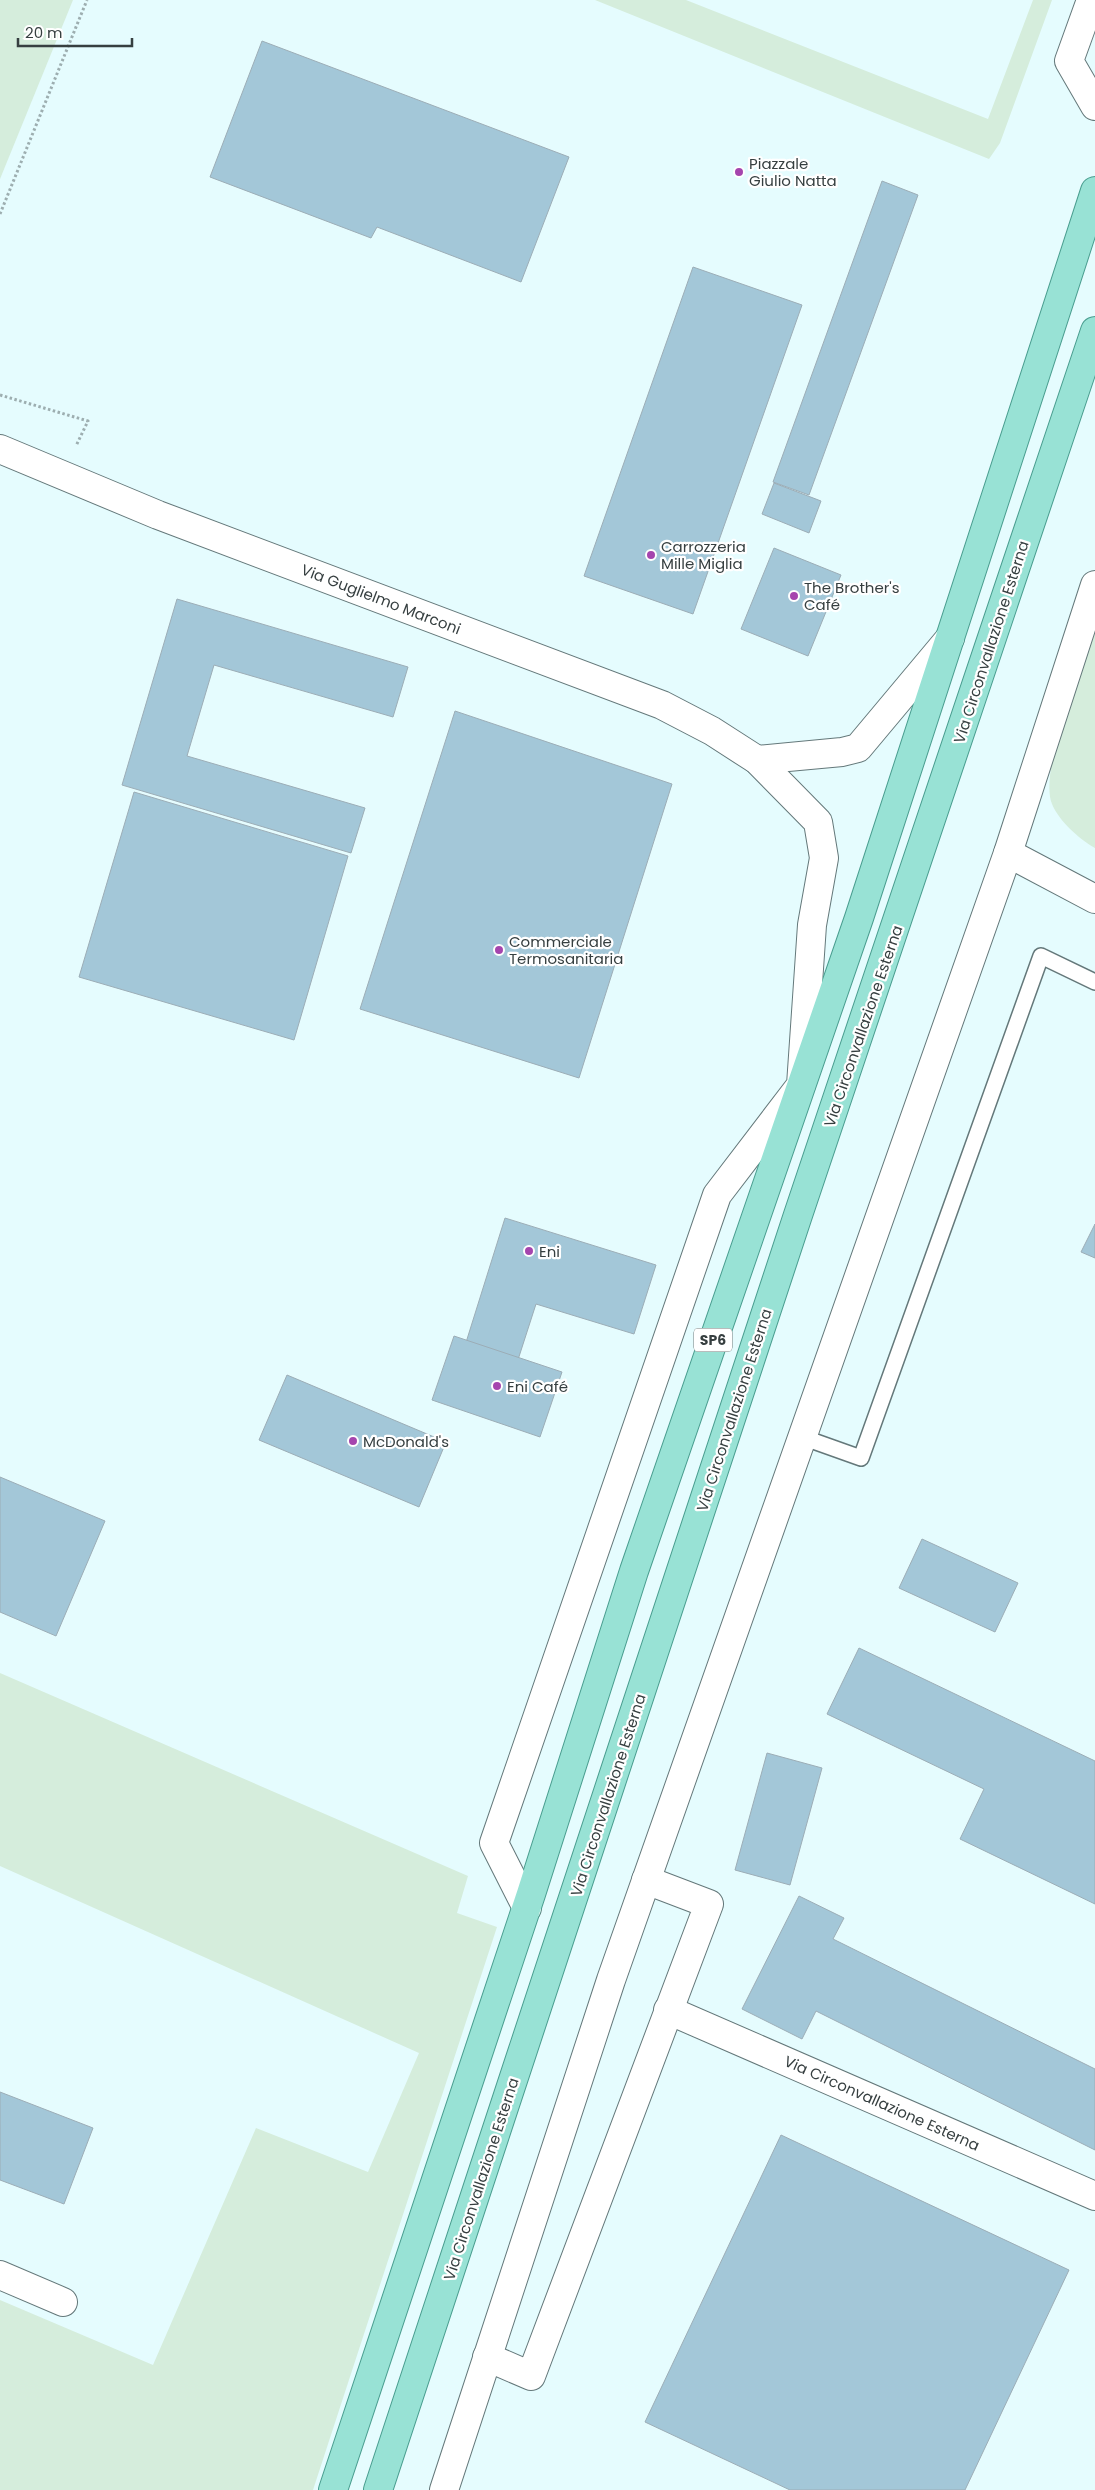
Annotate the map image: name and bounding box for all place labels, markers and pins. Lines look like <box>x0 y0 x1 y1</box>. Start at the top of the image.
place label: Piazzale Giulio Natta <box>749 153 837 191</box>
marker: Piazzale Giulio Natta <box>733 166 745 178</box>
place label: Carrozzeria Mille Miglia <box>661 536 746 574</box>
marker: Carrozzeria Mille Miglia <box>645 549 657 561</box>
place label: The Brother's Café <box>804 577 900 615</box>
marker: The Brother's Café <box>788 590 800 602</box>
place label: Commerciale Termosanitaria <box>509 931 623 969</box>
marker: Commerciale Termosanitaria <box>493 944 505 956</box>
place label: Eni <box>539 1241 560 1262</box>
marker: Eni <box>523 1245 535 1257</box>
place label: Eni Café <box>507 1376 568 1397</box>
marker: Eni Café <box>491 1380 503 1392</box>
place label: McDonald's <box>363 1431 449 1452</box>
marker: McDonald's <box>347 1435 359 1447</box>

